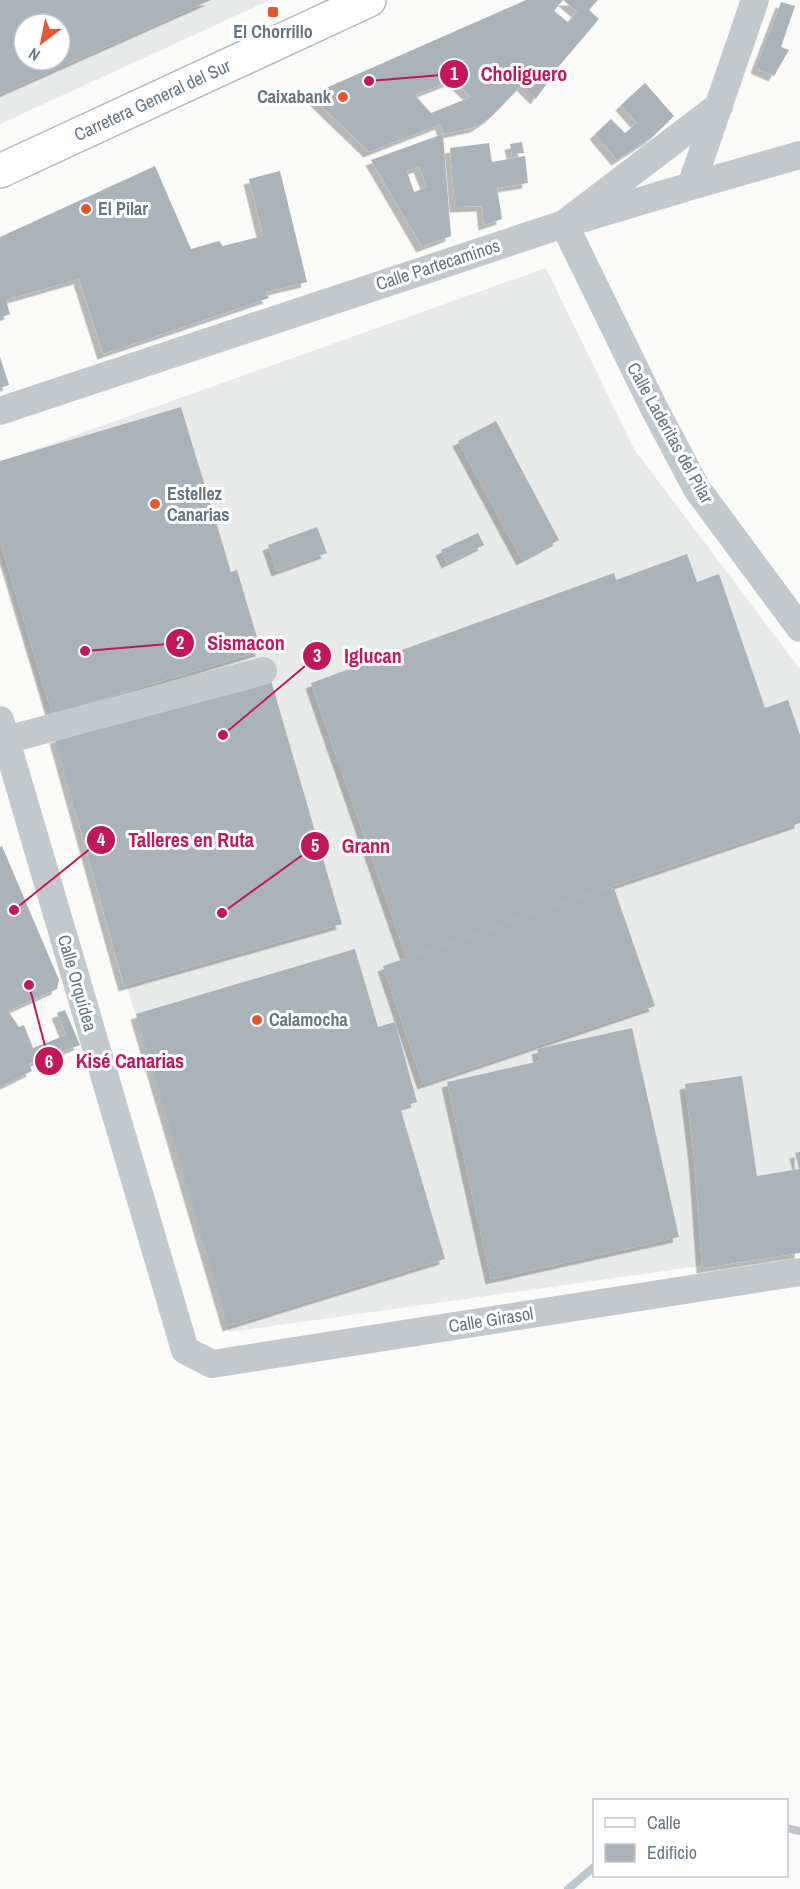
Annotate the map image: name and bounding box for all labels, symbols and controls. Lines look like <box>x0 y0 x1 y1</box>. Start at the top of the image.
marker: El Chorrillo <box>266 5 280 19</box>
north arrow <box>12 12 72 72</box>
place label: El Chorrillo <box>233 19 313 44</box>
text: N <box>24 43 44 67</box>
street label: Carretera General del Sur <box>70 53 235 147</box>
callout: Choliguero <box>439 55 580 93</box>
text: Choliguero <box>481 60 567 87</box>
text: 1 <box>450 61 459 86</box>
place label: Caixabank <box>257 84 332 109</box>
marker: Caixabank <box>336 90 350 104</box>
place label: El Pilar <box>98 196 148 221</box>
marker: El Pilar <box>79 202 93 216</box>
street label: Calle Partecaminos <box>373 233 503 296</box>
street label: Calle Laderitas del Pilar <box>621 358 720 508</box>
place label: Estellez Canarias <box>167 481 229 527</box>
marker: Estellez Canarias <box>148 497 162 511</box>
callout: Sismacon <box>165 624 297 662</box>
text: Sismacon <box>207 629 285 656</box>
text: 2 <box>176 630 184 655</box>
callout: Iglucan <box>302 637 414 675</box>
text: Iglucan <box>344 642 402 669</box>
text: 3 <box>313 643 321 668</box>
callout: Talleres en Ruta <box>86 821 266 859</box>
text: Talleres en Ruta <box>128 826 254 853</box>
text: 4 <box>97 827 106 852</box>
callout: Grann <box>300 827 403 865</box>
text: Grann <box>342 832 390 859</box>
text: 5 <box>311 833 319 858</box>
street label: Calle Orquídea <box>52 932 103 1034</box>
place label: Calamocha <box>269 1007 349 1032</box>
marker: Calamocha <box>250 1013 264 1027</box>
callout: Kisé Canarias <box>34 1042 196 1080</box>
text: Kisé Canarias <box>76 1047 184 1074</box>
text: 6 <box>45 1049 53 1074</box>
street label: Calle Girasol <box>447 1300 535 1339</box>
legend <box>593 1799 788 1877</box>
text: Calle <box>647 1810 681 1835</box>
text: Edificio <box>647 1840 697 1865</box>

